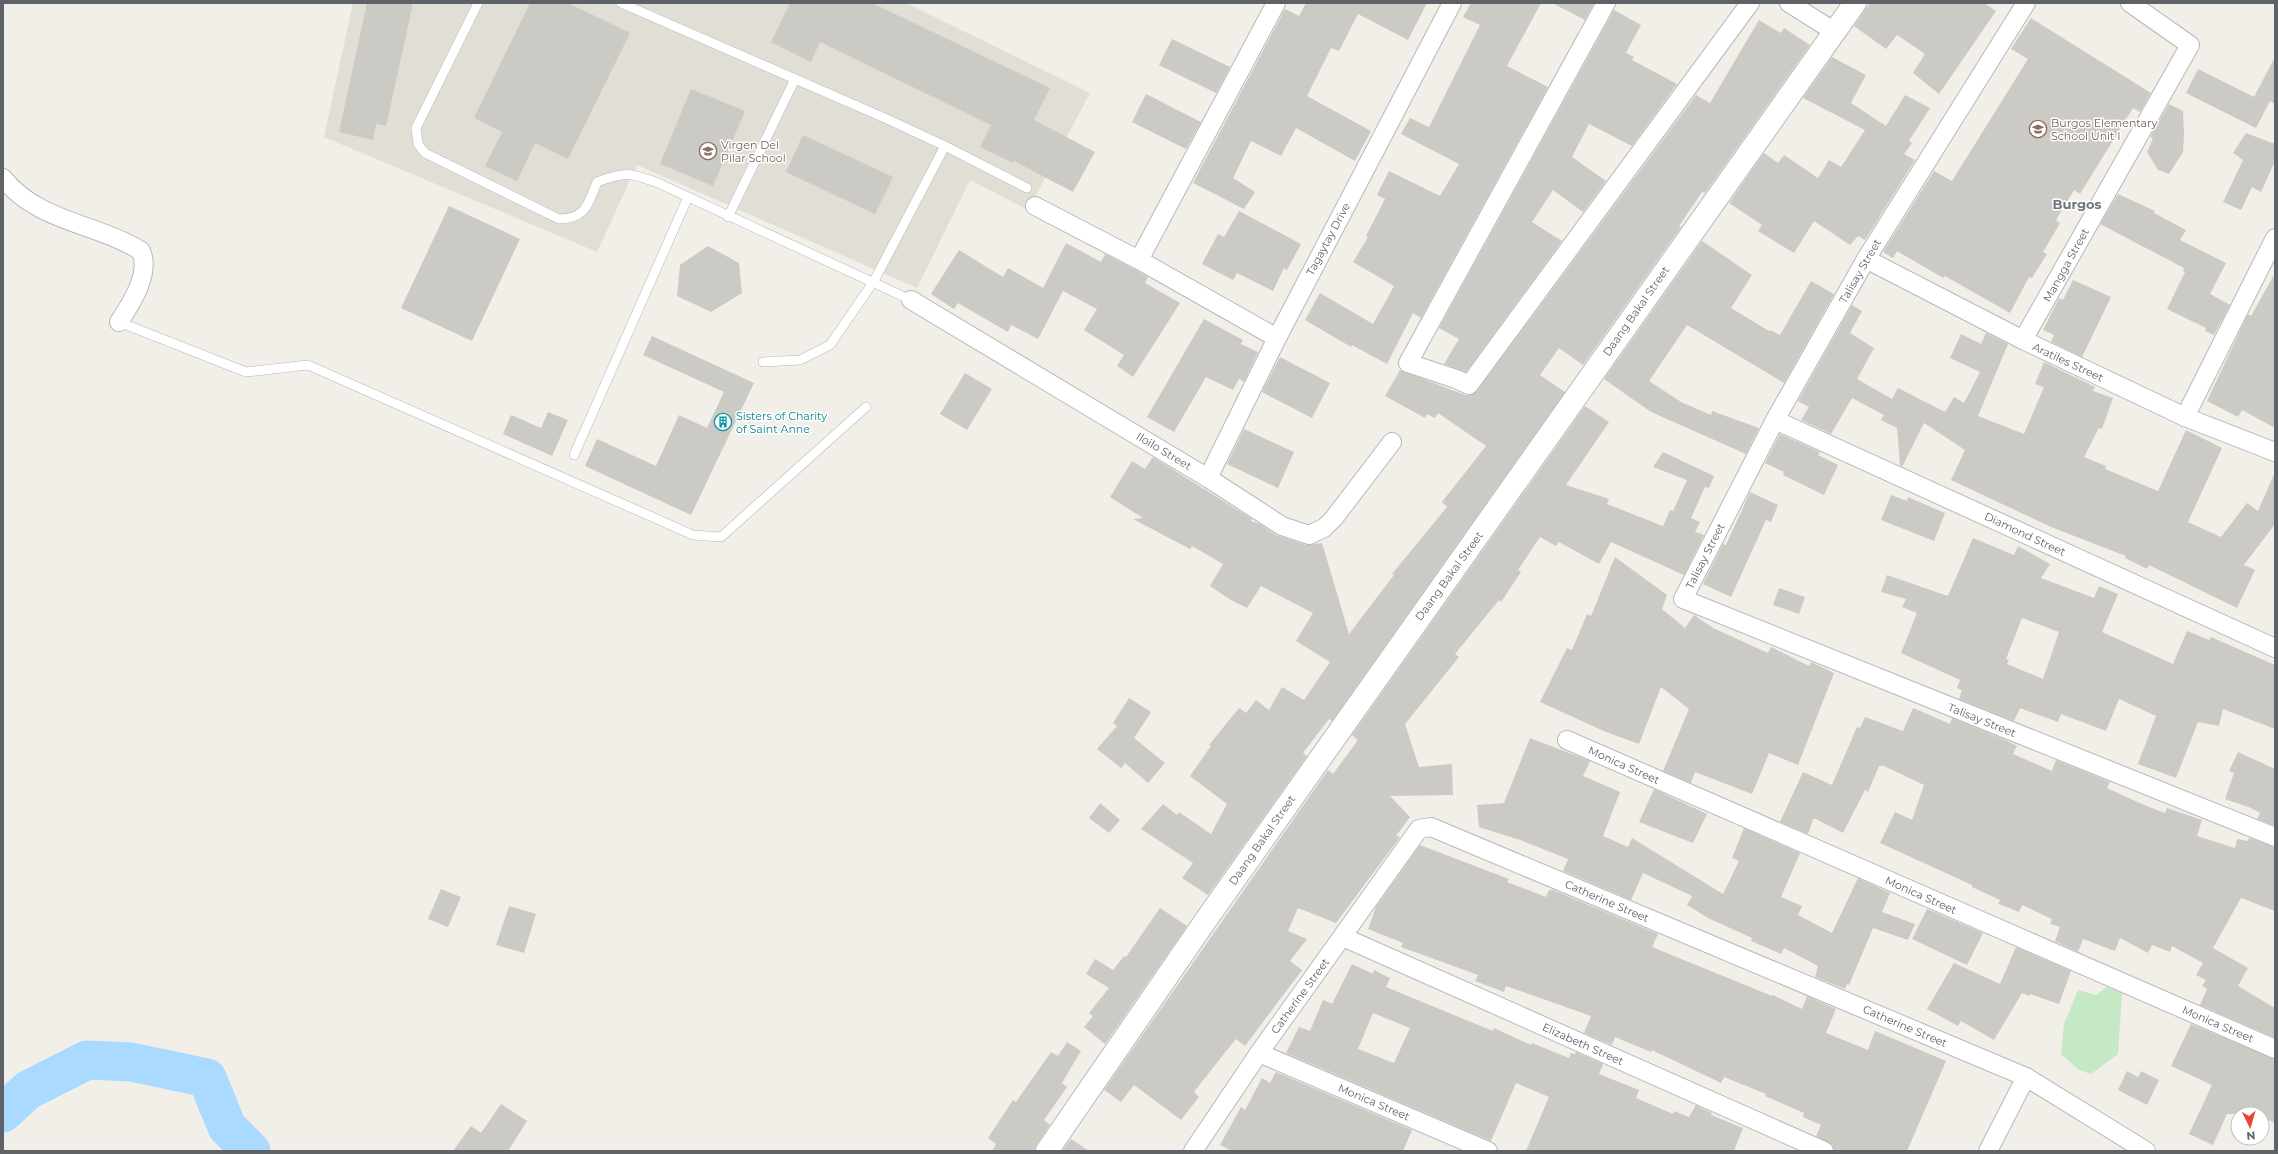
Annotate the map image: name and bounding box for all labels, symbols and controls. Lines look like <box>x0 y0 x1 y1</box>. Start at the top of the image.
place label: Burgos Elementary School Unit I <box>2051 116 2157 143</box>
school or university icon: Burgos Elementary School Unit I <box>2028 119 2048 139</box>
place label: Virgen Del Pilar School <box>721 138 786 165</box>
school or university icon: Virgen Del Pilar School <box>698 141 718 161</box>
district label: Burgos <box>2053 196 2102 212</box>
street label: Tagaytay Drive <box>1303 200 1353 278</box>
street label: Mangga Street <box>2040 225 2092 304</box>
street label: Talisay Street <box>1836 236 1884 306</box>
street label: Daang Bakal Street <box>1600 263 1673 359</box>
street label: Aratiles Street <box>2030 339 2106 385</box>
place label: Sisters of Charity of Saint Anne <box>736 409 827 436</box>
building icon: Sisters of Charity of Saint Anne <box>713 412 733 432</box>
street label: Iloilo Street <box>1134 429 1195 473</box>
street label: Diamond Street <box>1982 509 2068 559</box>
street label: Talisay Street <box>1682 520 1728 591</box>
street label: Daang Bakal Street <box>1412 528 1486 623</box>
street label: Talisay Street <box>1946 700 2019 740</box>
street label: Monica Street <box>1586 743 1662 787</box>
street label: Daang Bakal Street <box>1226 792 1299 888</box>
street label: Monica Street <box>1883 873 1959 917</box>
street label: Catherine Street <box>1563 877 1652 925</box>
street label: Catherine Street <box>1268 955 1332 1037</box>
street label: Catherine Street <box>1861 1002 1950 1050</box>
street label: Monica Street <box>2180 1003 2256 1046</box>
street label: Elizabeth Street <box>1540 1020 1626 1068</box>
street label: Monica Street <box>1336 1081 1412 1124</box>
north arrow <box>2230 1106 2270 1146</box>
text: N <box>2246 1129 2256 1143</box>

